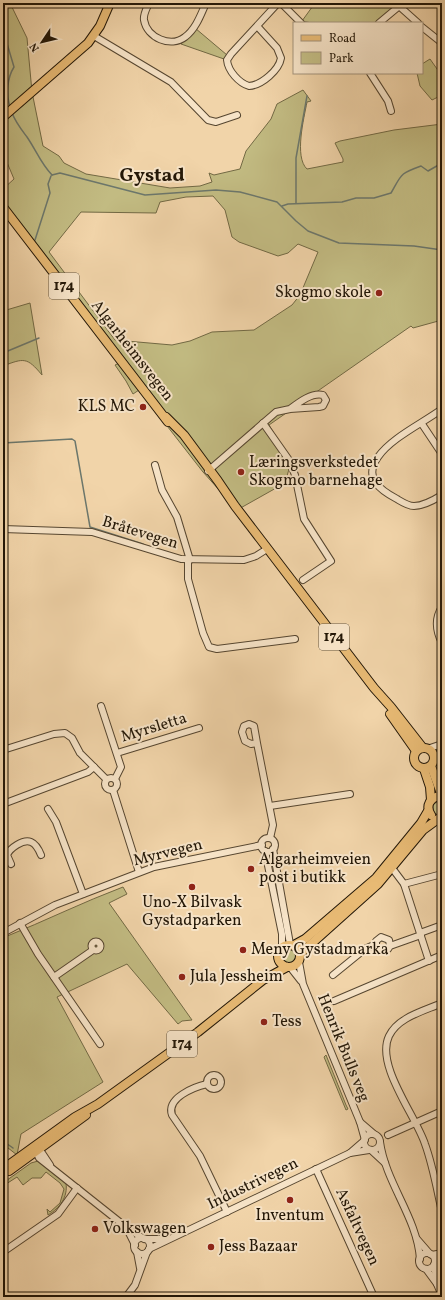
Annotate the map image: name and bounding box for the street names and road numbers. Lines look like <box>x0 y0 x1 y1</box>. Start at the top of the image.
road number: 174 <box>49 273 79 299</box>
street label: Algarheimsvegen <box>86 296 178 406</box>
street label: Bråtevegen <box>99 511 181 555</box>
road number: 174 <box>319 624 349 650</box>
street label: Myrsletta <box>118 708 190 748</box>
street label: Myrvegen <box>131 834 205 872</box>
street label: Henrik Bulls veg <box>311 991 375 1105</box>
road number: 174 <box>167 1031 197 1057</box>
street label: Industrivegen <box>204 1153 302 1215</box>
street label: Asfaltvegen <box>329 1185 385 1269</box>

